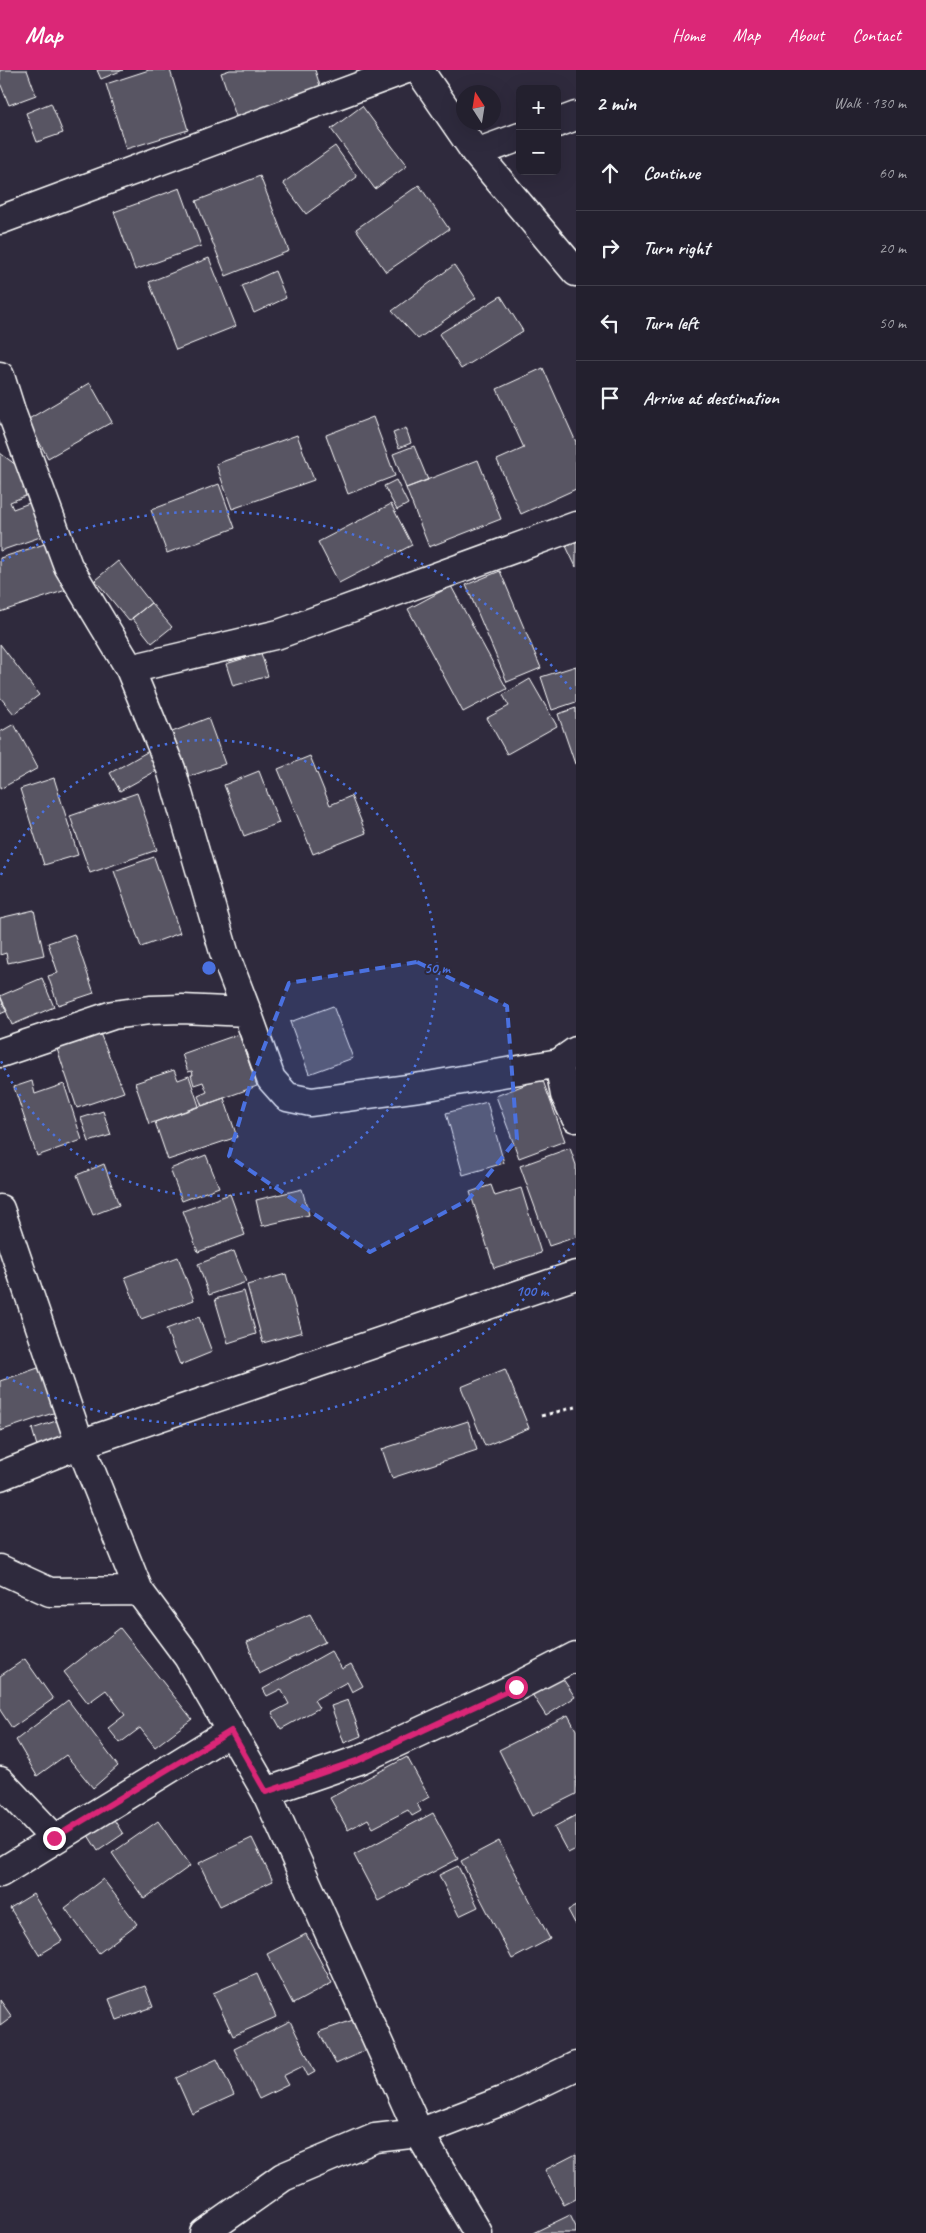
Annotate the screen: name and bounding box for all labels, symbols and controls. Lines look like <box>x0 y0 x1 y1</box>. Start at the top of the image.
text: Map <box>25 20 62 50</box>
text: Home <box>672 24 705 46</box>
text: Map <box>733 24 760 46</box>
text: About <box>788 24 824 46</box>
text: Contact <box>852 24 901 46</box>
north arrow <box>456 85 501 130</box>
map controls <box>516 85 561 175</box>
button: + <box>516 85 561 130</box>
text: 2 min <box>596 90 636 116</box>
text: Walk · 130 m <box>834 93 906 113</box>
button: − <box>516 130 561 175</box>
icon: ahead <box>596 159 624 187</box>
text: Continue <box>643 161 700 185</box>
text: 60 m <box>879 163 906 183</box>
icon: right <box>596 234 624 262</box>
text: Turn right <box>643 236 710 260</box>
text: 20 m <box>879 238 906 258</box>
icon: left <box>596 309 624 337</box>
text: Turn left <box>643 311 698 335</box>
text: 50 m <box>879 313 906 333</box>
icon: arrive <box>596 384 624 412</box>
text: Arrive at destination <box>643 386 779 410</box>
centre of rings <box>200 959 218 977</box>
text: 50 m <box>424 959 451 978</box>
text: 100 m <box>516 1282 550 1301</box>
route start <box>505 1676 528 1699</box>
route end <box>43 1827 66 1850</box>

